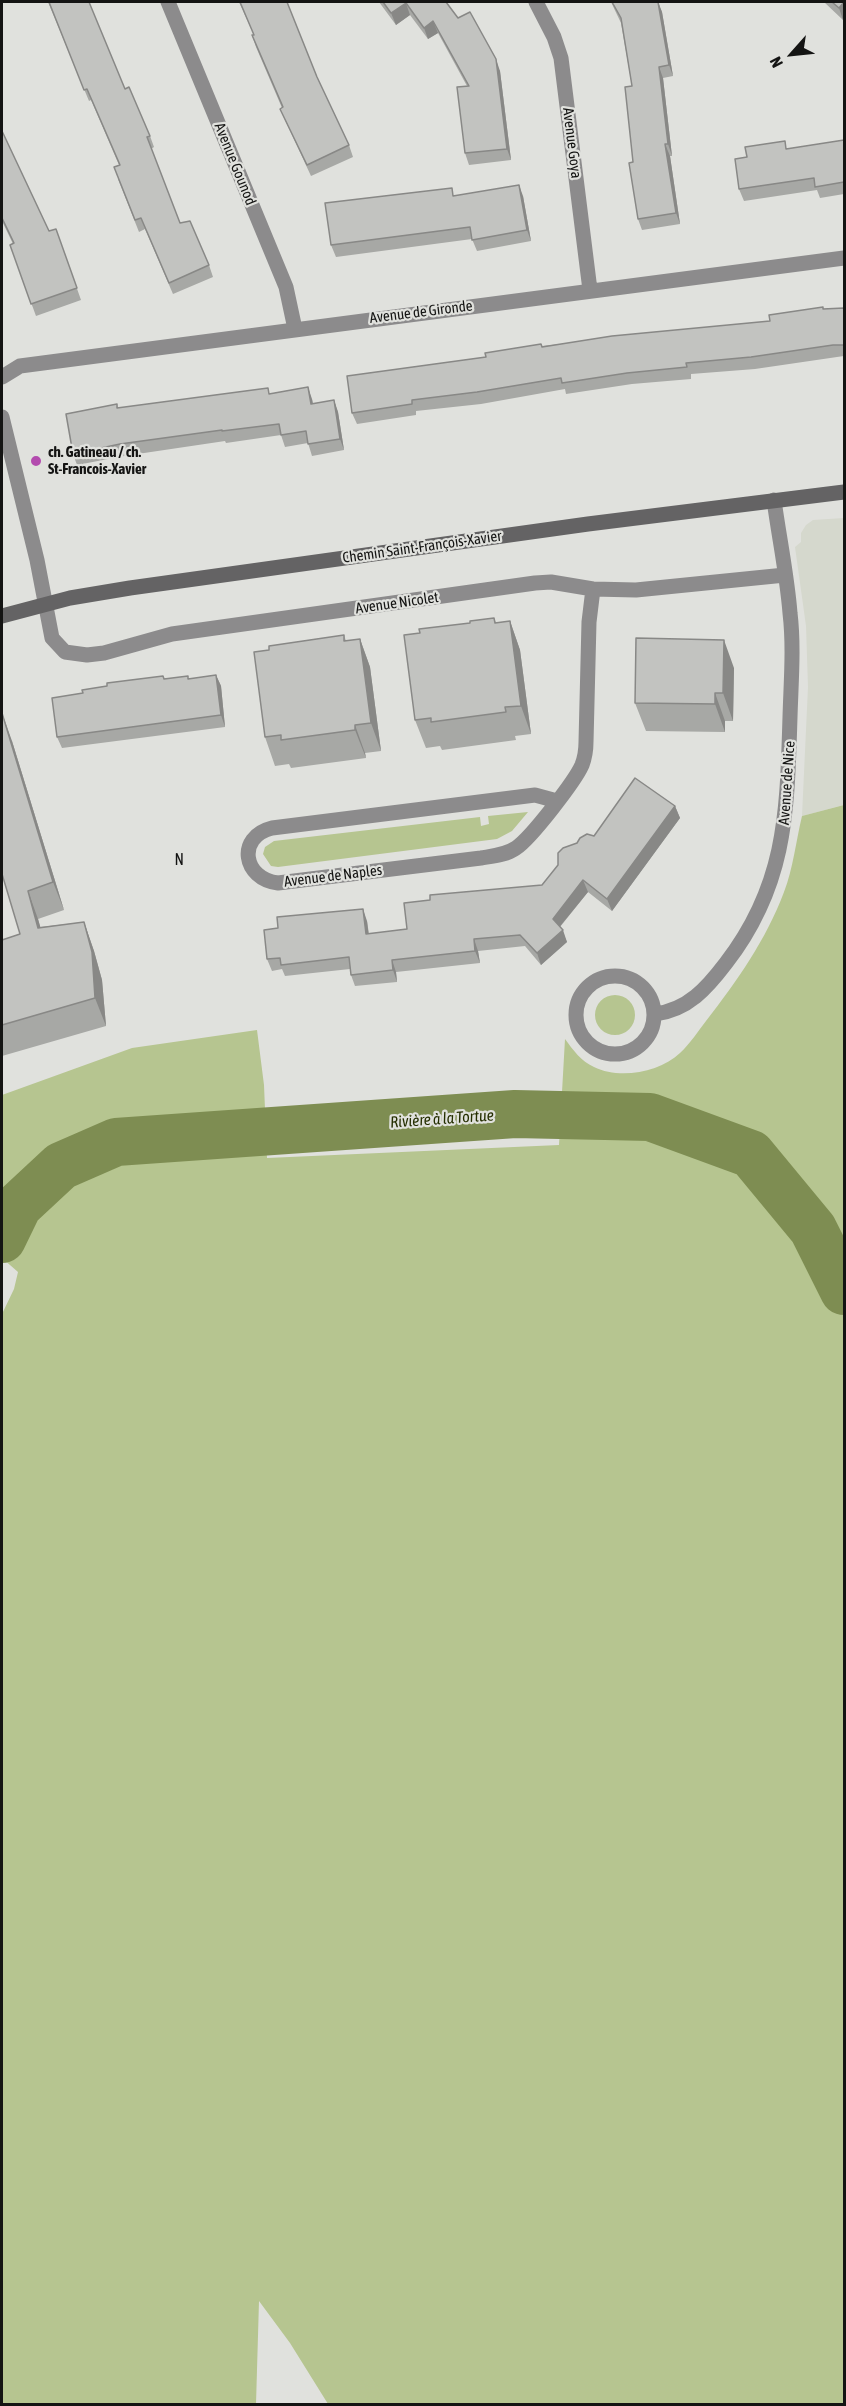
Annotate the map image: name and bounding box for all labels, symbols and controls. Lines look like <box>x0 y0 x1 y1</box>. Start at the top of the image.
north arrow <box>762 24 822 84</box>
text: N <box>766 54 786 70</box>
street label: Avenue Goya <box>559 106 585 180</box>
street label: Avenue Gounod <box>210 120 260 208</box>
street label: Avenue de Gironde <box>368 297 474 327</box>
place label: ch. Gatineau / ch. St-Francois-Xavier <box>48 443 146 478</box>
marker: ch. Gatineau / ch. St-Francois-Xavier <box>29 454 43 468</box>
street label: Chemin Saint-François-Xavier <box>341 527 503 567</box>
street label: Avenue Nicolet <box>354 588 440 618</box>
street label: Avenue de Nice <box>775 740 799 826</box>
district label: N <box>175 850 185 870</box>
street label: Avenue de Naples <box>283 861 383 891</box>
water label: Rivière à la Tortue <box>389 1106 495 1132</box>

